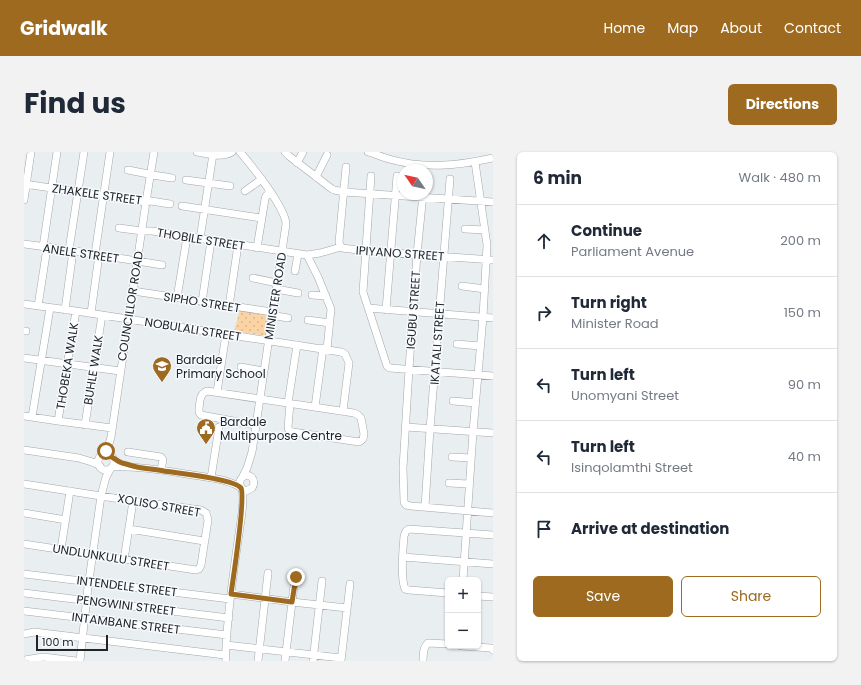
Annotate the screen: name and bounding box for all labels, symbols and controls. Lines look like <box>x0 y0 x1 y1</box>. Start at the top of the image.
text: Gridwalk <box>20 15 108 42</box>
text: Home <box>603 18 645 38</box>
text: Map <box>667 18 698 38</box>
text: About <box>720 18 762 38</box>
text: Contact <box>784 18 841 38</box>
text: Find us <box>24 84 126 123</box>
button: Directions <box>728 84 837 125</box>
north arrow <box>397 164 433 200</box>
text: 6 min <box>533 166 582 190</box>
text: Walk · 480 m <box>739 168 821 187</box>
street label: ZHAKELE STREET <box>51 179 143 209</box>
text: Continue <box>571 220 642 241</box>
street label: THOBILE STREET <box>156 224 247 254</box>
icon: ahead <box>533 230 555 252</box>
text: 200 m <box>780 231 821 250</box>
street label: ANELE STREET <box>42 239 121 267</box>
street label: IPIYANO STREET <box>355 241 445 265</box>
text: Parliament Avenue <box>571 242 694 261</box>
street label: COUNCILLOR ROAD <box>113 250 147 362</box>
street label: MINISTER ROAD <box>260 251 290 341</box>
street label: IGUBU STREET <box>402 270 424 350</box>
street label: SIPHO STREET <box>162 288 242 317</box>
text: Turn right <box>571 292 647 313</box>
street label: IKATALI STREET <box>426 300 448 385</box>
icon: right <box>533 302 555 324</box>
text: 150 m <box>784 303 821 322</box>
street label: NOBULALI STREET <box>143 313 243 345</box>
text: Minister Road <box>571 314 659 333</box>
street label: THOBEKA WALK <box>52 321 82 411</box>
street label: BUHLE WALK <box>79 334 107 406</box>
place label: Bardale Primary School <box>176 351 266 382</box>
school or university icon: Bardale Primary School <box>151 355 173 383</box>
text: Turn left <box>571 364 635 385</box>
icon: left <box>533 374 555 396</box>
text: 90 m <box>788 375 821 394</box>
text: Unomyani Street <box>571 386 679 405</box>
place label: Bardale Multipurpose Centre <box>220 413 342 444</box>
public building icon: Bardale Multipurpose Centre <box>195 417 217 445</box>
text: Turn left <box>571 436 635 457</box>
route start <box>97 442 115 460</box>
icon: left <box>533 446 555 468</box>
text: 40 m <box>788 447 821 466</box>
text: Isinqolamthi Street <box>571 458 693 477</box>
street label: XOLISO STREET <box>116 489 203 521</box>
icon: arrive <box>533 518 555 540</box>
text: Arrive at destination <box>571 518 729 539</box>
street label: UNDLUNKULU STREET <box>51 539 171 575</box>
route end <box>287 568 305 586</box>
street label: INTENDELE STREET <box>76 571 179 601</box>
button: Save <box>533 576 673 617</box>
button: Share <box>681 576 821 617</box>
map controls <box>445 577 481 649</box>
button: + <box>445 577 481 613</box>
street label: PENGWINI STREET <box>75 590 177 620</box>
street label: INTAMBANE STREET <box>71 608 182 638</box>
button: − <box>445 613 481 649</box>
scale bar <box>36 633 108 652</box>
text: 100 m <box>42 634 74 650</box>

